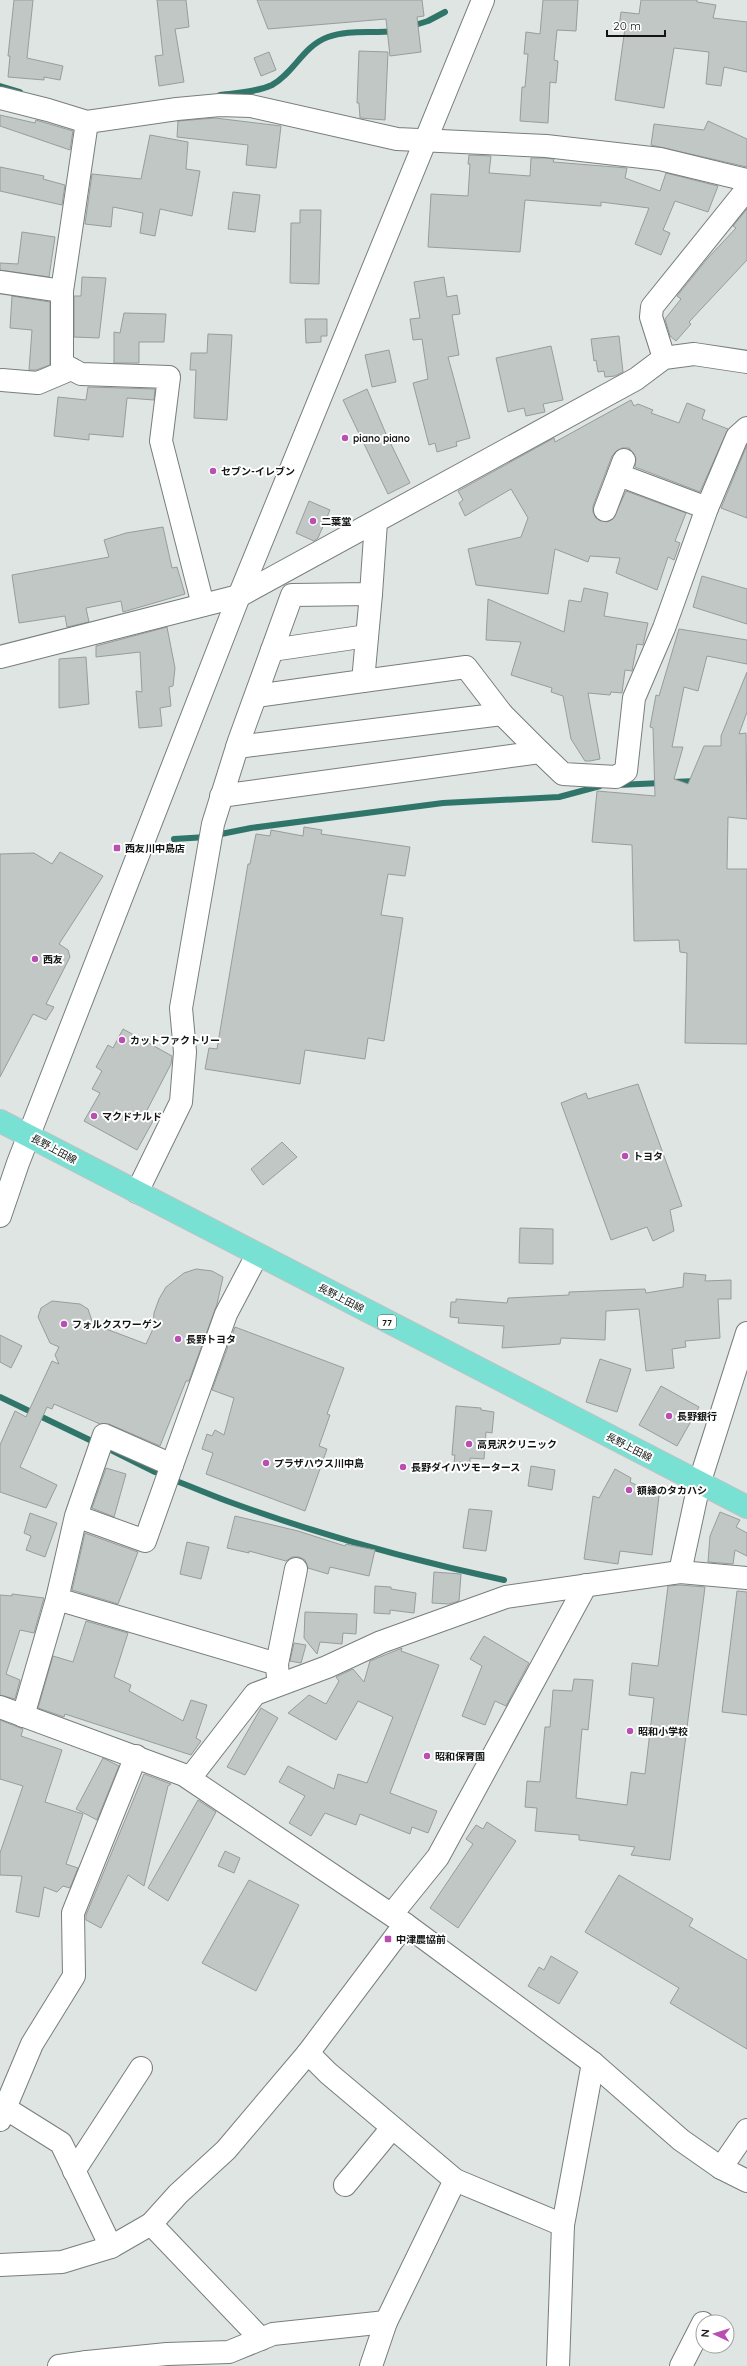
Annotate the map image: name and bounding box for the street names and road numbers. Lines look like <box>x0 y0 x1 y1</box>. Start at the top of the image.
street label: 長野上田線 <box>29 1132 79 1166</box>
street label: 長野上田線 <box>316 1281 366 1315</box>
road number: 77 <box>378 1315 396 1329</box>
street label: 長野上田線 <box>604 1430 654 1464</box>

